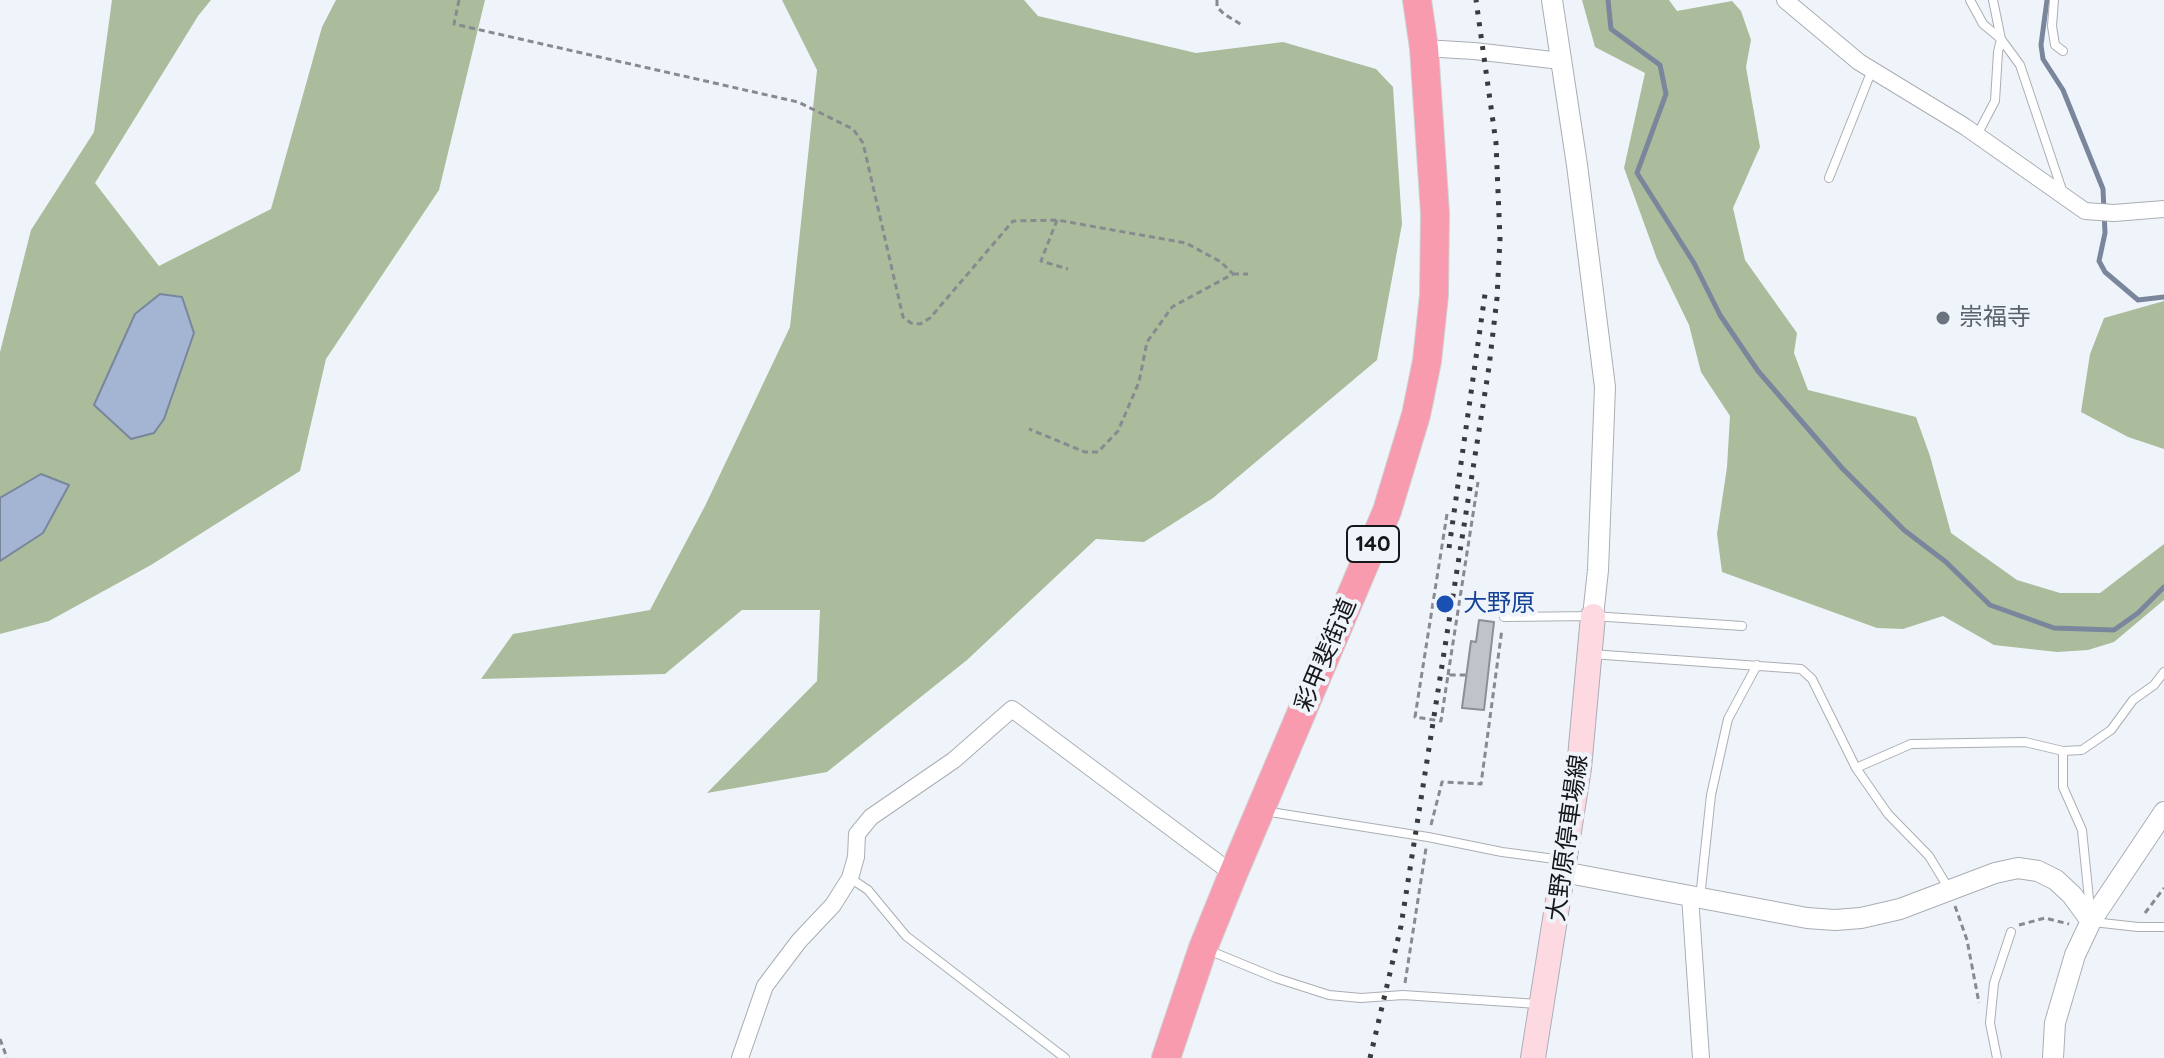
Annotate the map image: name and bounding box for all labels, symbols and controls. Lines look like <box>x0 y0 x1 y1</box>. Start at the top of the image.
place label: 崇福寺 <box>1959 304 2031 332</box>
marker: 崇福寺 <box>1934 309 1952 327</box>
road number: 140 <box>1347 526 1399 562</box>
place label: 大野原 <box>1463 590 1535 618</box>
marker: 大野原 <box>1434 593 1456 615</box>
street label: 彩甲斐街道 <box>1289 594 1363 716</box>
street label: 大野原停車場線 <box>1542 753 1594 923</box>

